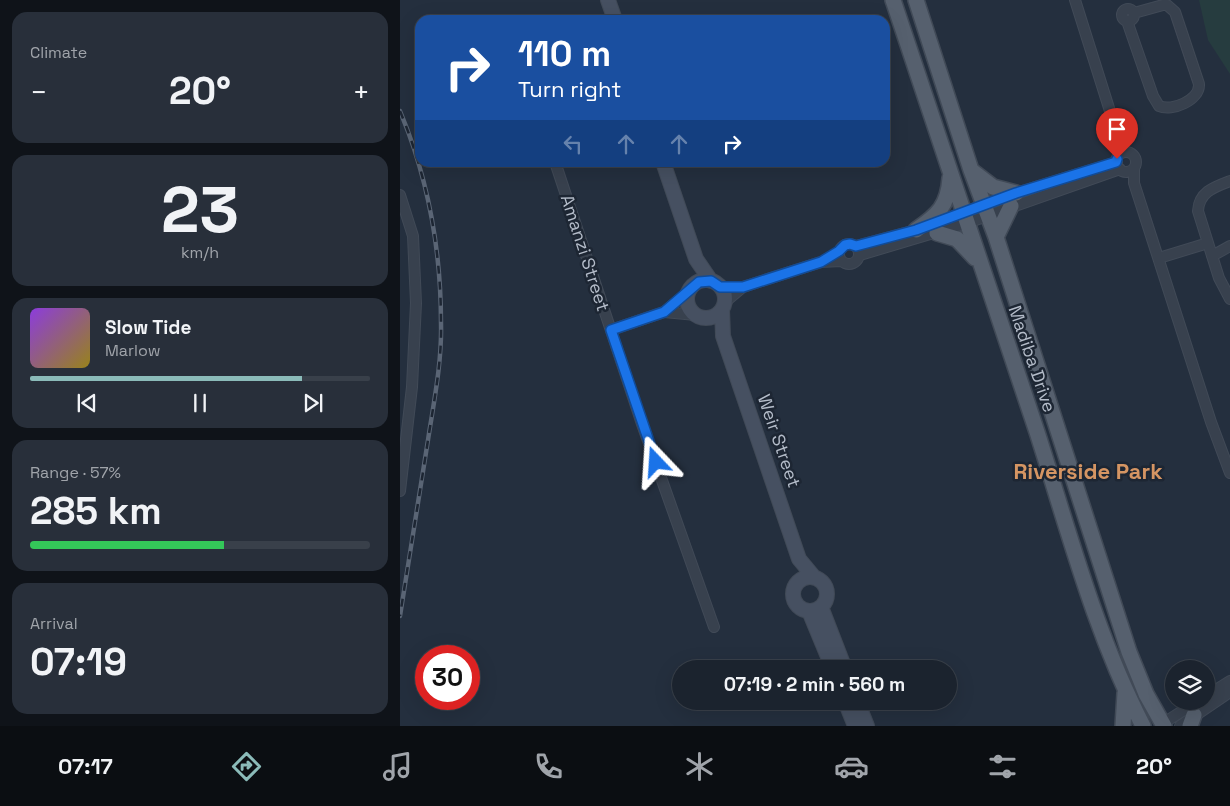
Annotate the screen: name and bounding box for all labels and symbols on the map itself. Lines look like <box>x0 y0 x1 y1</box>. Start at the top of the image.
pin <box>1096 108 1138 159</box>
street label: Amanzi Street <box>556 191 615 314</box>
street label: Madiba Drive <box>1003 302 1061 415</box>
street label: Weir Street <box>753 391 806 490</box>
position arrow <box>629 435 681 487</box>
district label: Riverside Park <box>1013 457 1163 485</box>
speed limit sign: 30 <box>415 645 480 710</box>

